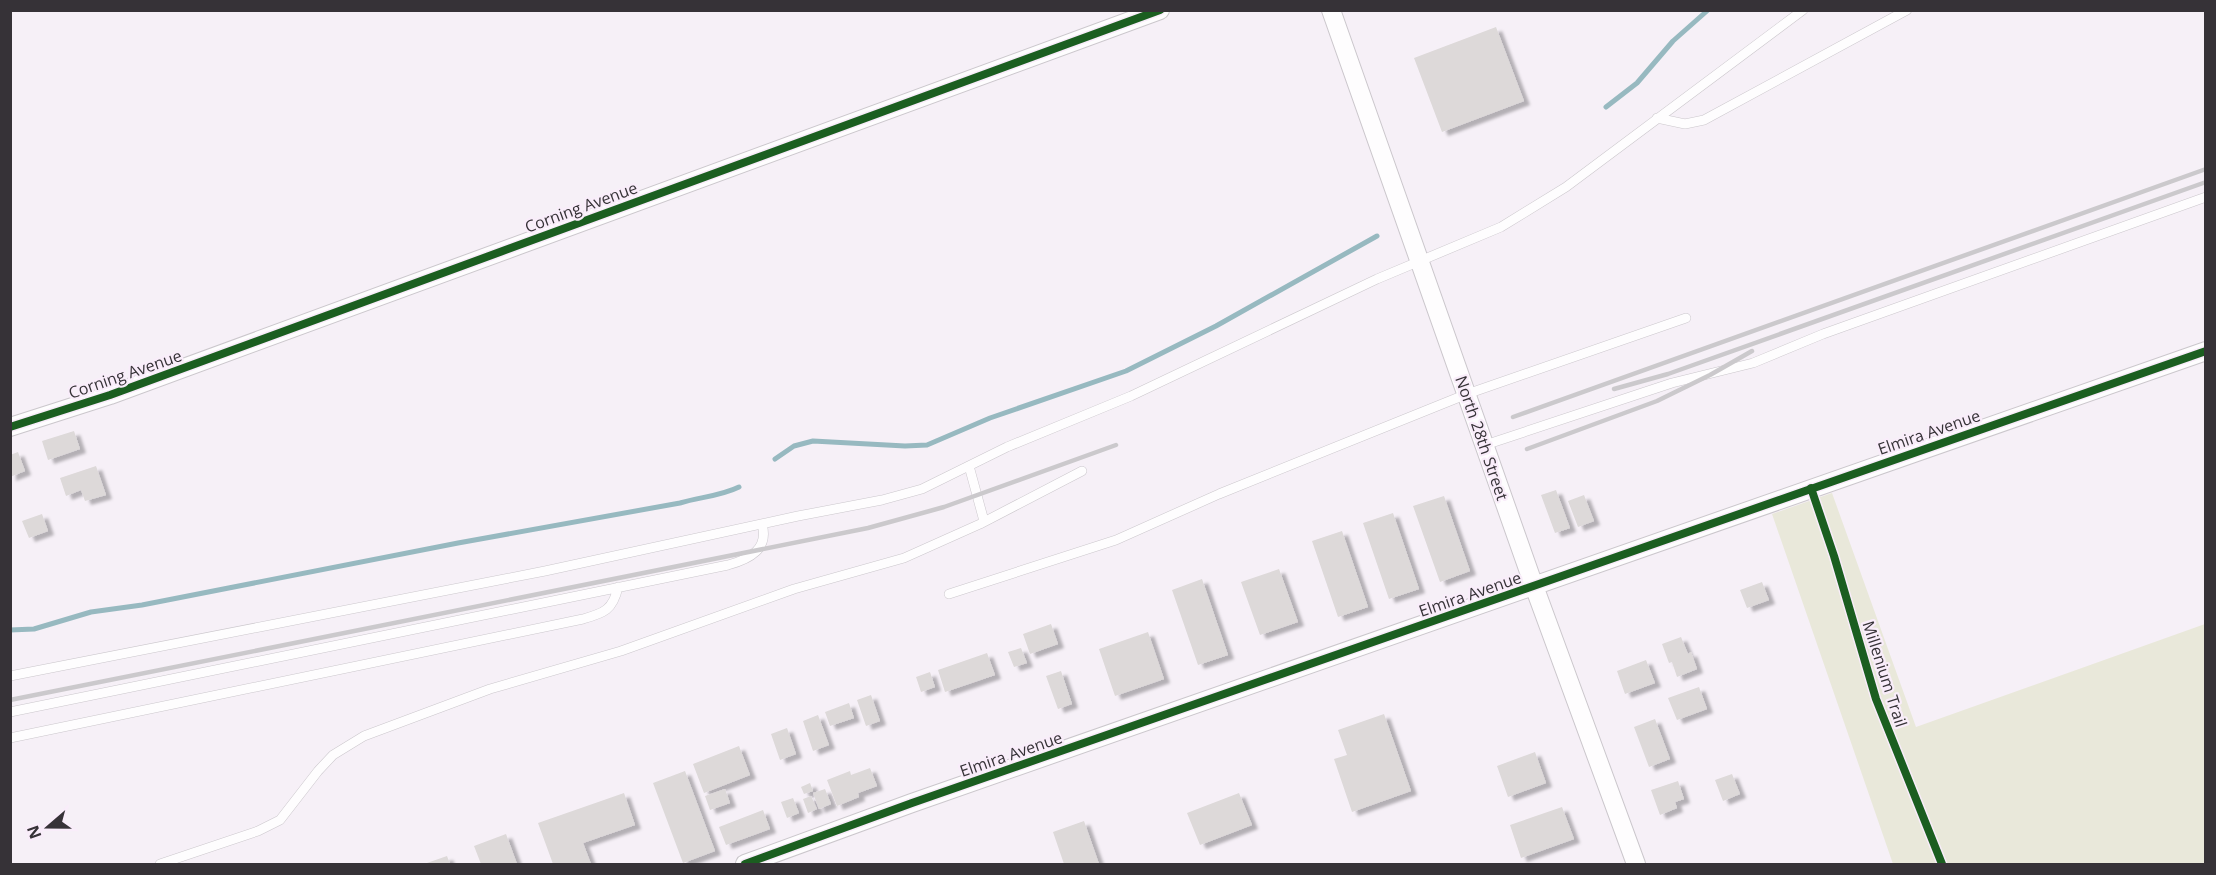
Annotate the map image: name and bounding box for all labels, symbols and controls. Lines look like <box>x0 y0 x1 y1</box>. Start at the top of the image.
street label: Corning Avenue <box>522 176 640 238</box>
street label: Corning Avenue <box>65 344 185 404</box>
street label: North 28th Street <box>1450 373 1514 504</box>
street label: Elmira Avenue <box>1875 404 1983 460</box>
street label: Elmira Avenue <box>1416 566 1524 622</box>
street label: Millenium Trail <box>1857 618 1913 730</box>
street label: Elmira Avenue <box>957 726 1065 782</box>
north arrow <box>18 797 78 857</box>
text: N <box>21 822 46 842</box>

